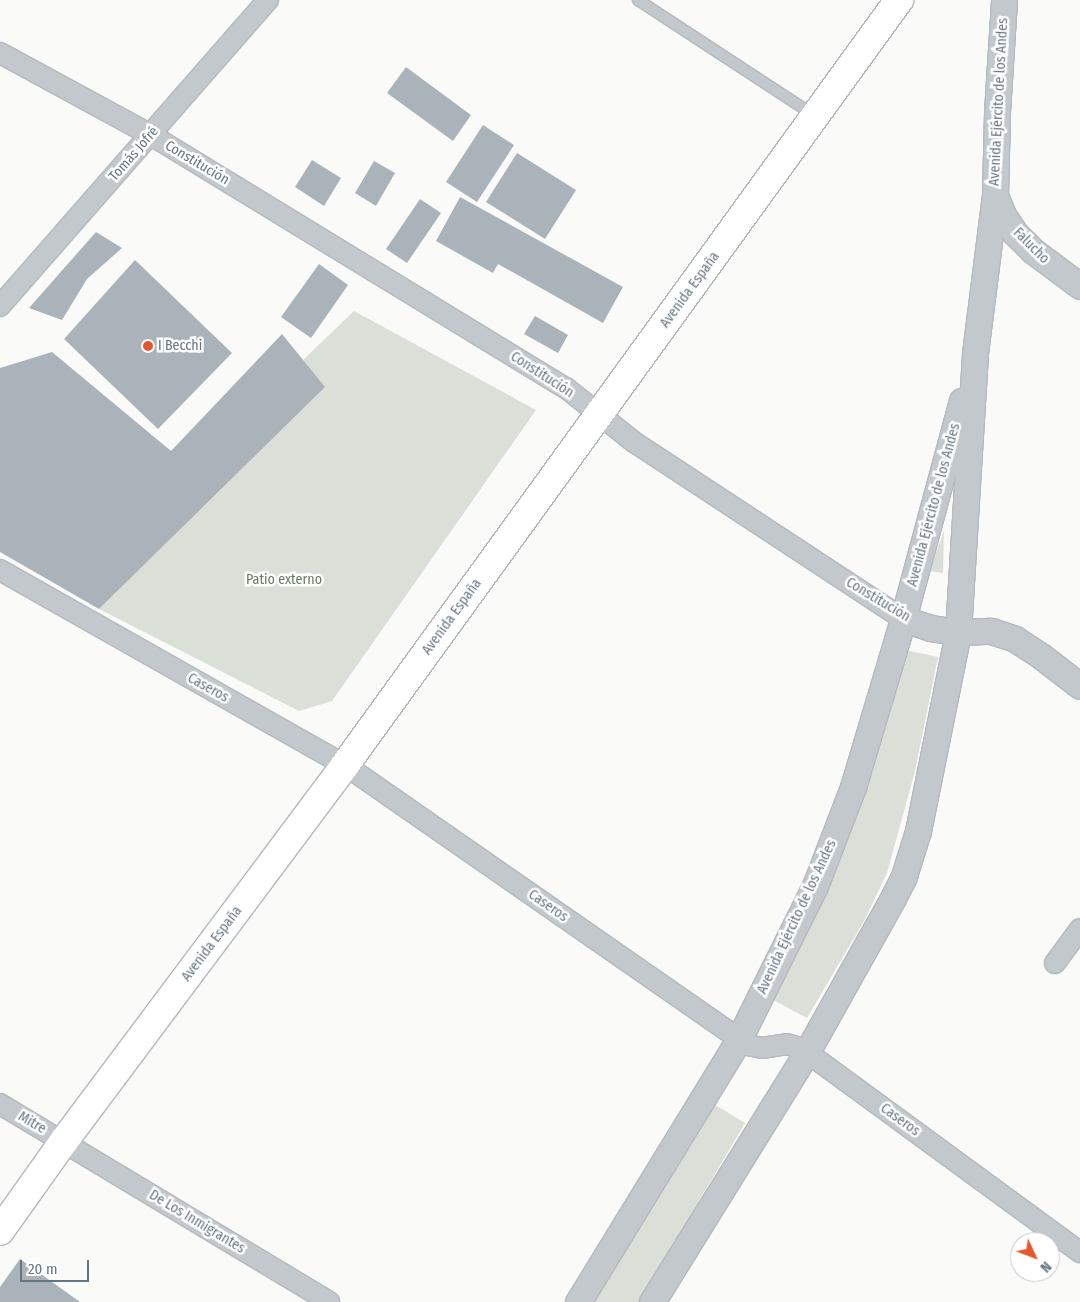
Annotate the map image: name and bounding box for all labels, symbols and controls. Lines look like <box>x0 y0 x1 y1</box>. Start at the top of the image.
street label: Avenida Ejército de los Andes <box>986 18 1012 186</box>
street label: Tomás Jofré <box>106 123 162 185</box>
street label: Constitución <box>162 137 232 189</box>
street label: Falucho <box>1010 225 1052 267</box>
street label: Avenida España <box>657 249 723 331</box>
place label: I Becchi <box>158 338 202 354</box>
marker: I Becchi <box>142 340 154 352</box>
street label: Constitución <box>507 348 577 402</box>
street label: Avenida Ejército de los Andes <box>904 422 964 588</box>
park label: Patio externo <box>246 572 322 588</box>
street label: Constitución <box>843 574 913 626</box>
street label: Avenida España <box>419 576 485 658</box>
street label: Caseros <box>184 670 232 706</box>
street label: Avenida Ejército de los Andes <box>754 837 840 997</box>
street label: Caseros <box>525 886 571 926</box>
street label: Avenida España <box>178 903 246 985</box>
street label: Caseros <box>877 1100 923 1140</box>
street label: Mitre <box>15 1108 49 1138</box>
street label: De Los Inmigrantes <box>146 1187 248 1257</box>
north arrow <box>1010 1232 1060 1282</box>
scale bar <box>22 1250 91 1282</box>
text: N <box>1037 1258 1055 1276</box>
text: 20 m <box>28 1260 58 1278</box>

